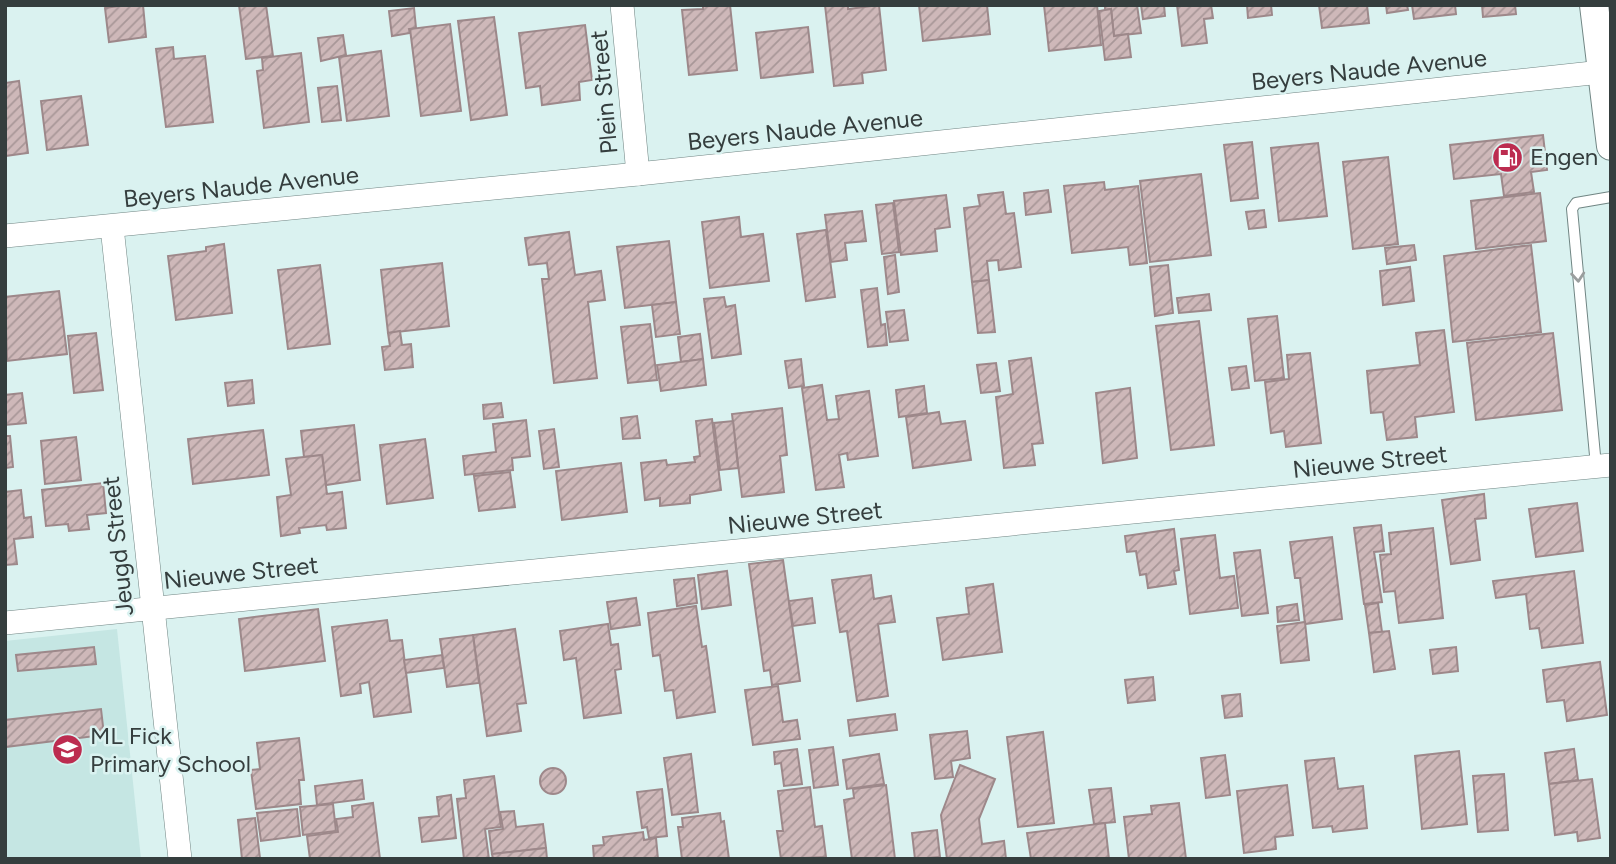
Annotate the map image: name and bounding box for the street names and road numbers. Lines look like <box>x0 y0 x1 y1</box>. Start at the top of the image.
street label: Plein Street <box>584 29 623 155</box>
street label: Beyers Naude Avenue <box>1250 43 1488 96</box>
street label: Beyers Naude Avenue <box>686 103 924 156</box>
street label: Beyers Naude Avenue <box>122 160 360 213</box>
street label: Nieuwe Street <box>1291 439 1449 484</box>
street label: Jeugd Street <box>96 475 139 617</box>
street label: Nieuwe Street <box>726 495 884 540</box>
street label: Nieuwe Street <box>162 550 320 595</box>

